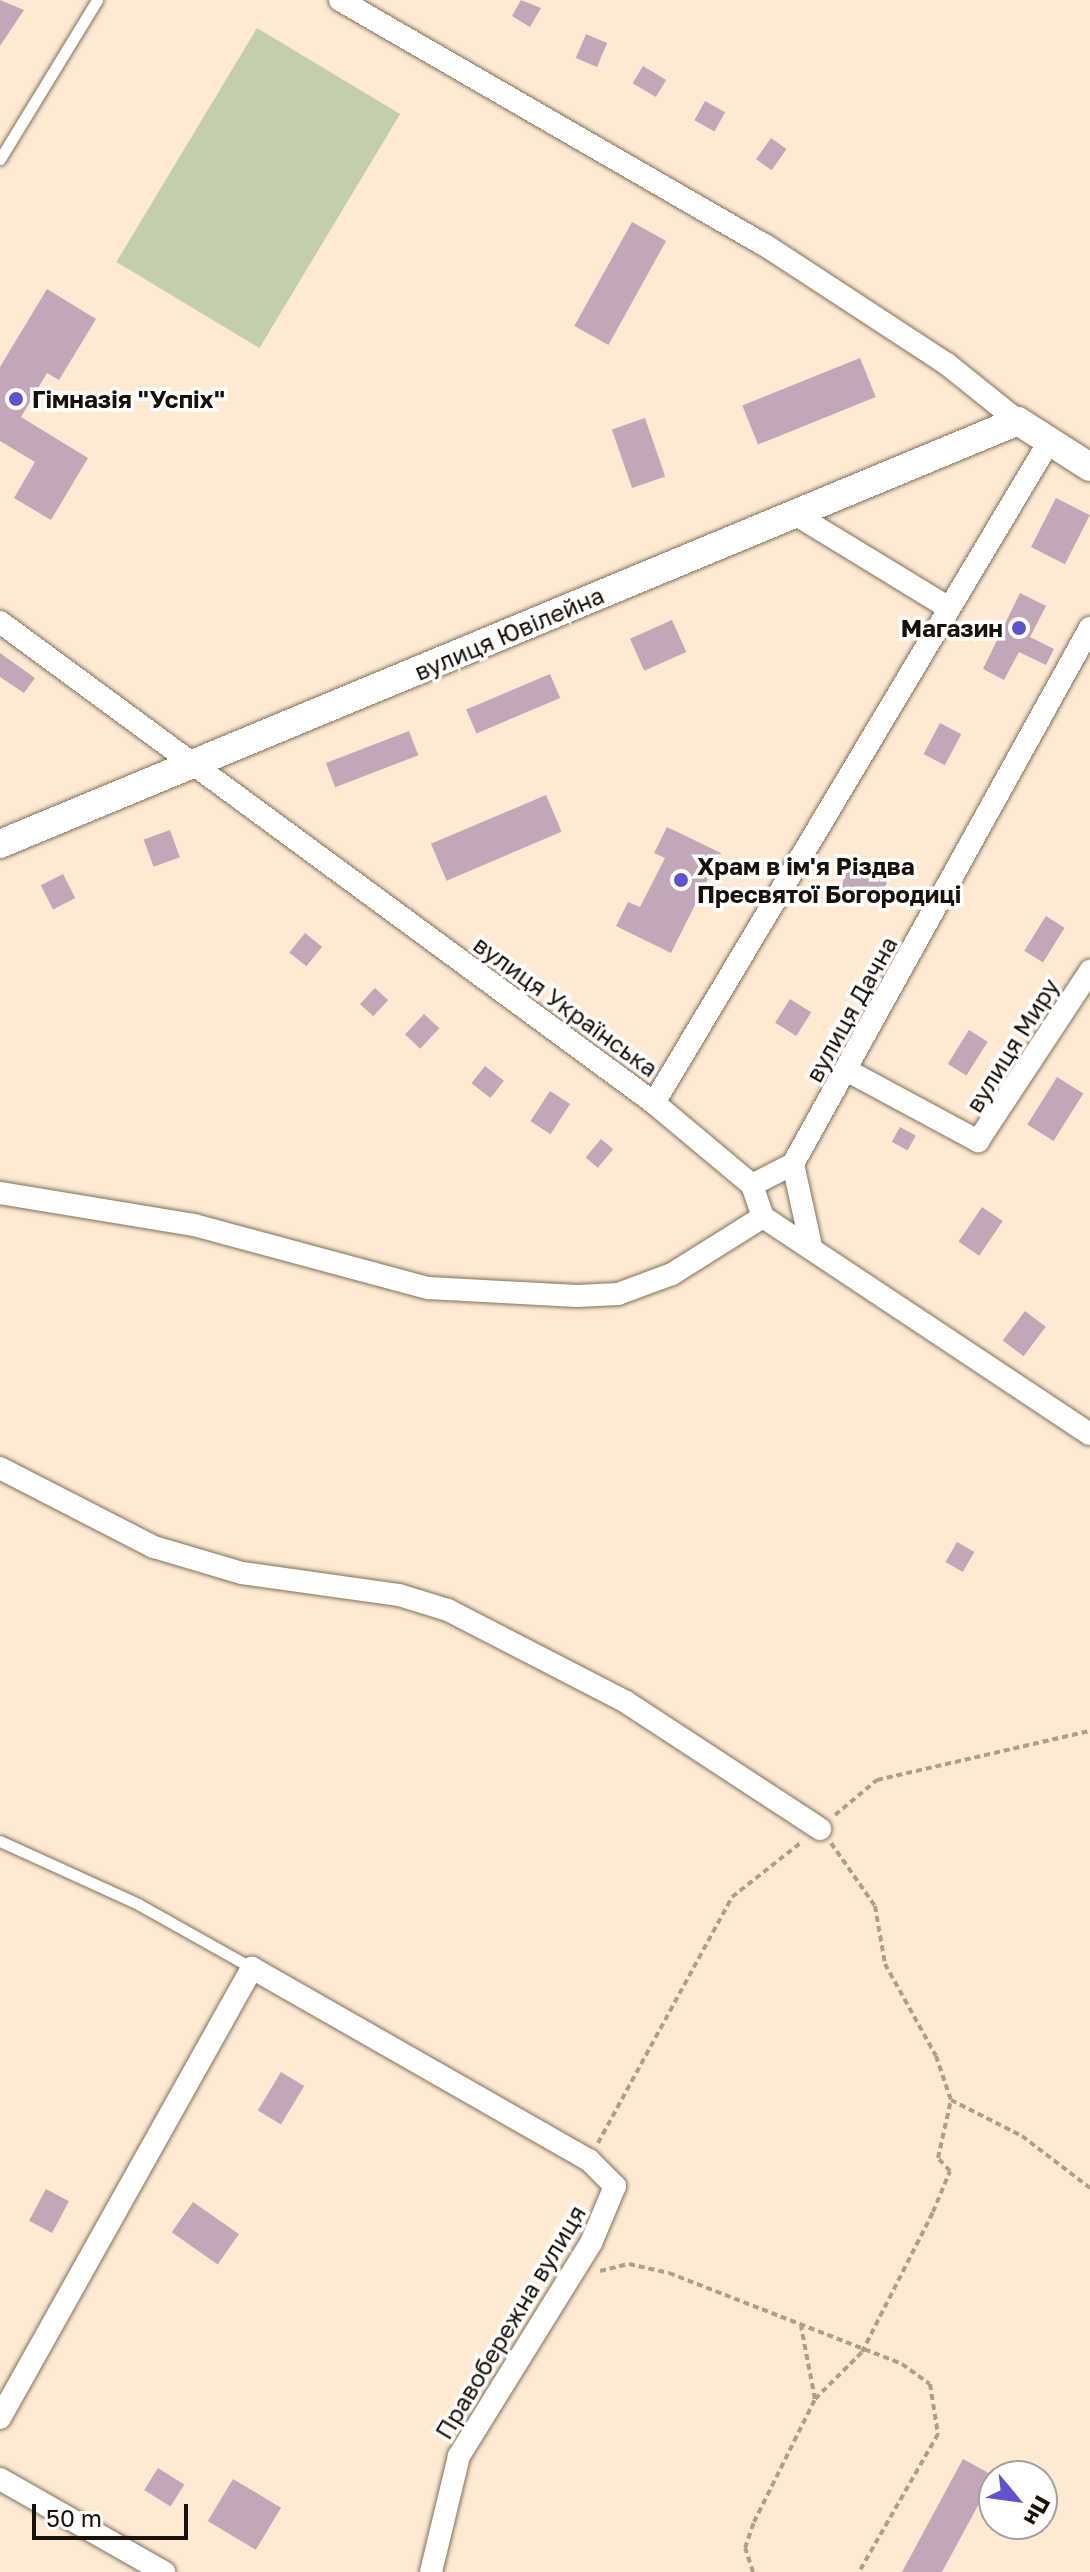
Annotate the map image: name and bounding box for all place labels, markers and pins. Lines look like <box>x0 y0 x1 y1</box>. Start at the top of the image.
place label: Гімназія "Успіх" <box>32 385 225 413</box>
marker: Гімназія "Успіх" <box>7 390 25 408</box>
place label: Магазин <box>901 614 1003 642</box>
marker: Магазин <box>1010 619 1028 637</box>
place label: Храм в ім'я Різдва Пресвятої Богородиці <box>697 852 961 908</box>
marker: Храм в ім'я Різдва Пресвятої Богородиці <box>672 871 690 889</box>

